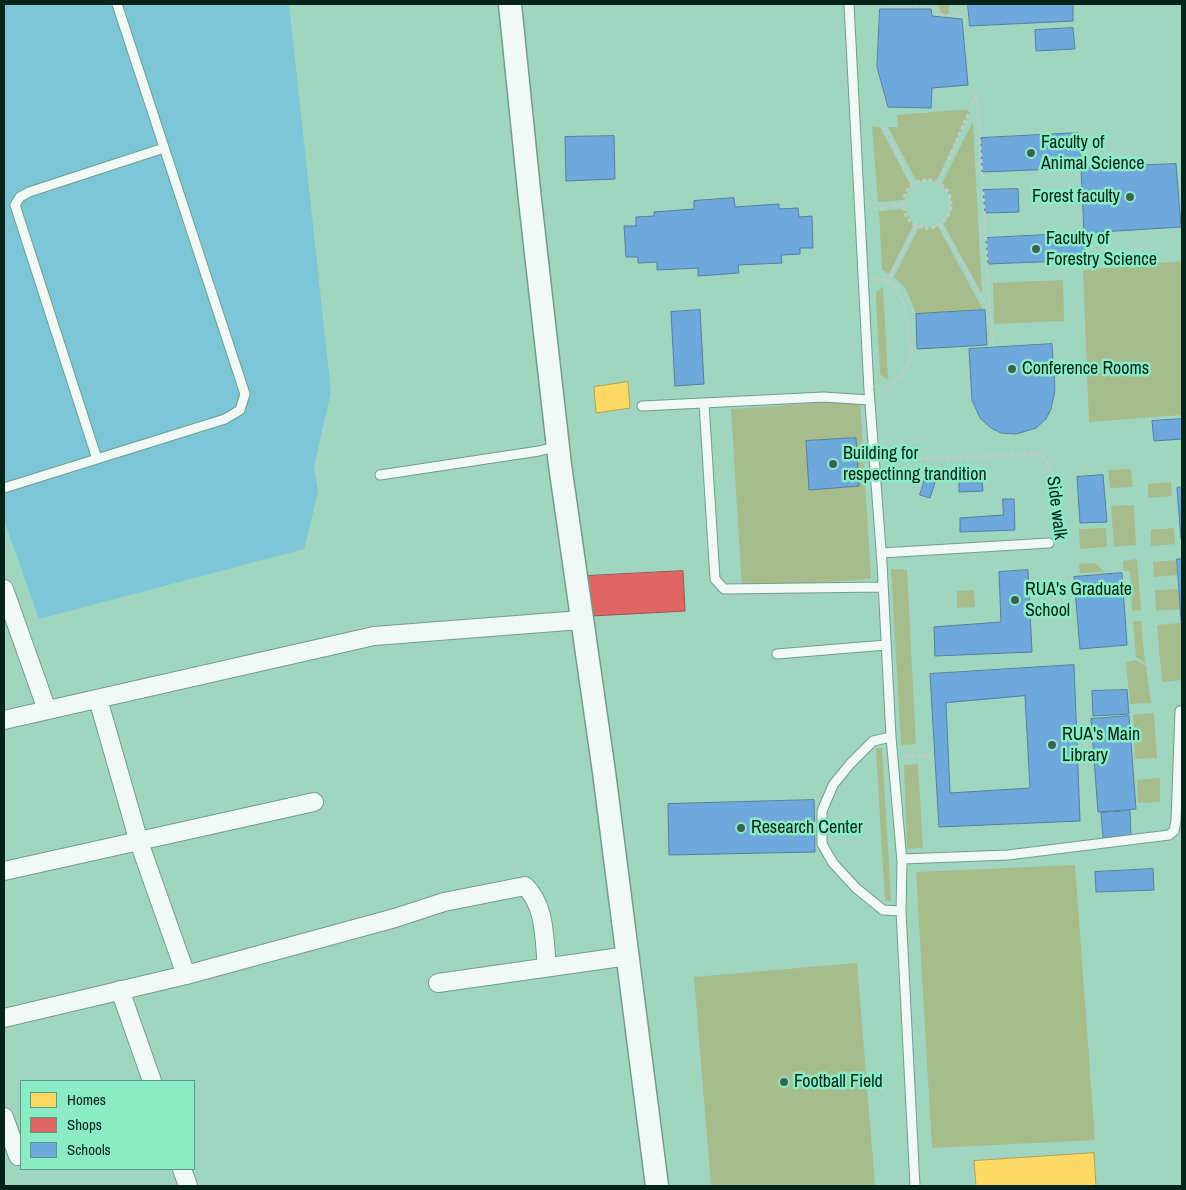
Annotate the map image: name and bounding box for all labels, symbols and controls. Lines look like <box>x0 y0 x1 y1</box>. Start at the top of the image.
place label: Faculty of Animal Science <box>1041 132 1144 174</box>
marker: Faculty of Animal Science <box>1025 147 1037 159</box>
place label: Forest faculty <box>1032 186 1120 208</box>
marker: Forest faculty <box>1124 191 1136 203</box>
place label: Faculty of Forestry Science <box>1046 228 1157 270</box>
marker: Faculty of Forestry Science <box>1030 243 1042 255</box>
place label: Conference Rooms <box>1022 358 1149 380</box>
marker: Conference Rooms <box>1006 363 1018 375</box>
place label: Building for respectinng trandition <box>843 443 987 486</box>
marker: Building for respectinng trandition <box>827 458 839 470</box>
street label: Side walk <box>1041 475 1071 541</box>
place label: RUA's Graduate School <box>1025 579 1132 622</box>
marker: RUA's Graduate School <box>1009 594 1021 606</box>
place label: RUA's Main Library <box>1062 724 1140 766</box>
marker: RUA's Main Library <box>1046 739 1058 751</box>
place label: Research Center <box>751 817 863 839</box>
marker: Research Center <box>735 822 747 834</box>
place label: Football Field <box>794 1071 883 1093</box>
marker: Football Field <box>778 1076 790 1088</box>
legend <box>20 1080 195 1170</box>
text: Homes <box>67 1089 106 1110</box>
text: Shops <box>67 1114 102 1135</box>
text: Schools <box>67 1139 111 1160</box>

